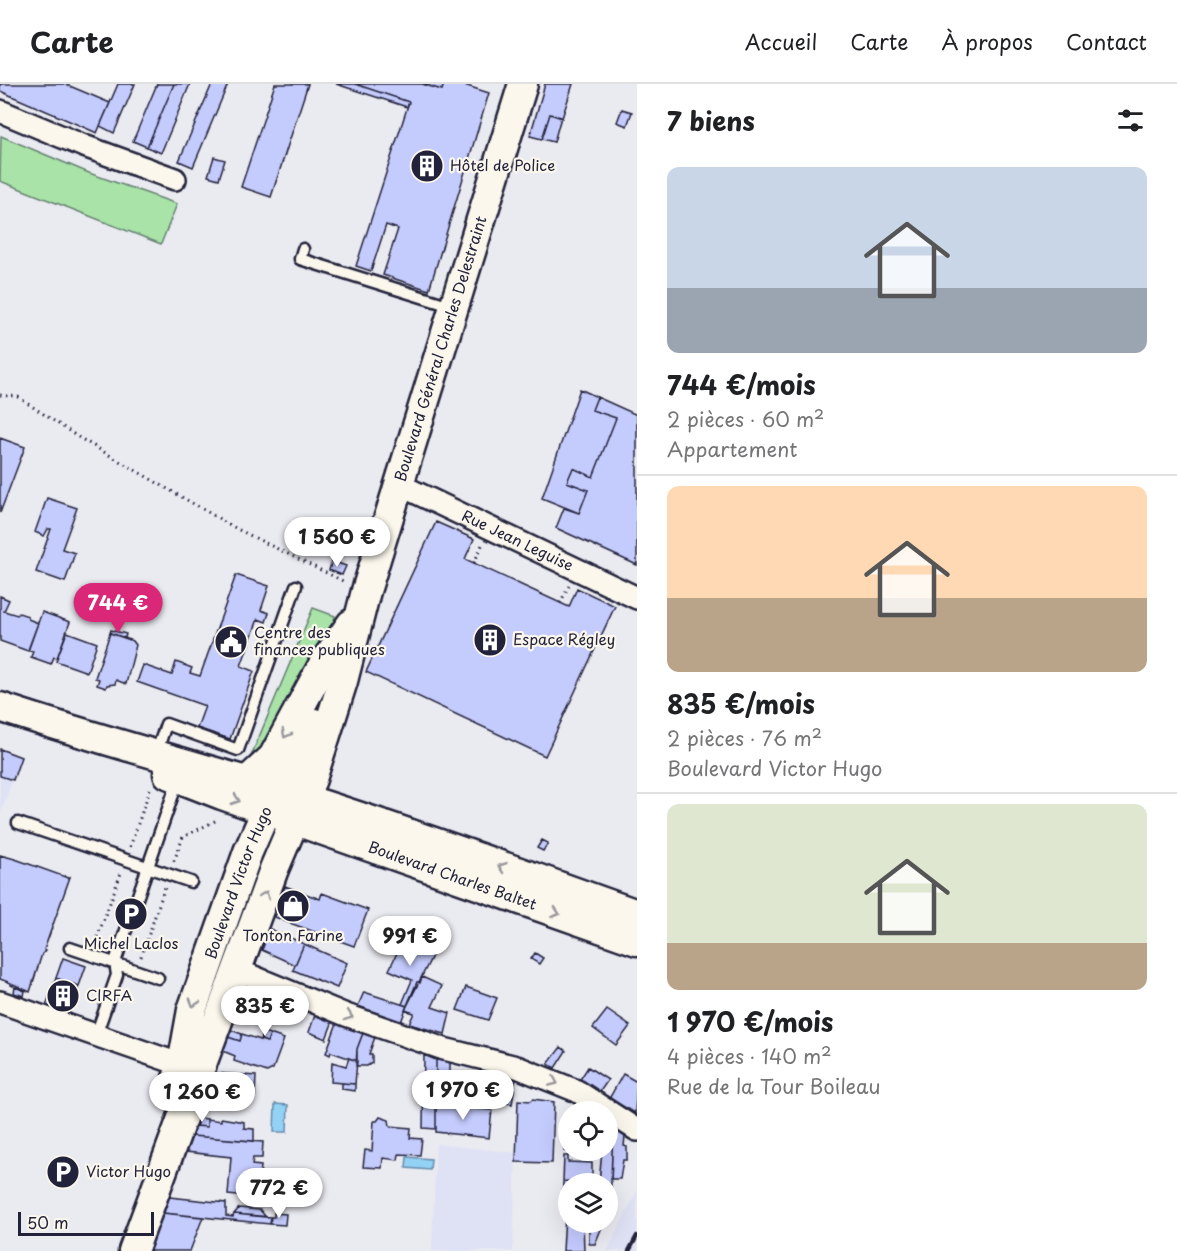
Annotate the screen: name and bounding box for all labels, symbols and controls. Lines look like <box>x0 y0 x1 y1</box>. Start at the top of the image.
text: Carte <box>30 20 114 63</box>
text: Accueil <box>745 25 817 57</box>
text: Carte <box>850 25 908 57</box>
text: À propos <box>941 25 1033 57</box>
text: Contact <box>1066 25 1147 57</box>
text: 7 biens <box>667 101 755 140</box>
icon: filters <box>1114 104 1147 137</box>
building icon: Hôtel de Police <box>409 148 445 184</box>
place label: Hôtel de Police <box>450 153 555 176</box>
icon: home <box>853 206 961 314</box>
street label: Boulevard Général Charles Delestraint <box>388 213 491 484</box>
text: 744 €/mois <box>667 365 816 404</box>
text: 2 pièces · 60 m² <box>667 404 824 434</box>
text: Appartement <box>667 434 797 464</box>
street label: Rue Jean Leguise <box>458 503 578 576</box>
pin: 1 560 € <box>282 517 392 568</box>
text: 1 560 € <box>298 521 376 551</box>
icon: home <box>853 525 961 633</box>
pin: 744 € <box>76 583 160 634</box>
text: 744 € <box>88 587 148 617</box>
place label: Centre des finances publiques <box>254 620 385 660</box>
building icon: Espace Régley <box>472 622 508 658</box>
public building icon: Centre des finances publiques <box>213 624 249 660</box>
place label: Espace Régley <box>513 627 615 650</box>
text: 835 €/mois <box>667 684 815 723</box>
text: 2 pièces · 76 m² <box>667 723 822 753</box>
one-way arrow <box>282 728 293 738</box>
text: Boulevard Victor Hugo <box>667 753 882 783</box>
one-way arrow <box>230 792 241 805</box>
street label: Boulevard Victor Hugo <box>198 802 277 962</box>
street label: Boulevard Charles Baltet <box>365 834 540 915</box>
icon: home <box>853 843 961 951</box>
one-way arrow <box>498 861 508 874</box>
shop icon: Tonton Farine <box>275 888 311 924</box>
one-way arrow <box>257 890 270 901</box>
parking icon: Michel Laclos <box>113 896 149 932</box>
one-way arrow <box>550 905 561 918</box>
pin: 991 € <box>368 916 452 967</box>
text: 991 € <box>382 920 438 950</box>
place label: Tonton Farine <box>243 923 343 946</box>
place label: Michel Laclos <box>84 931 179 954</box>
building icon: CIRFA <box>45 978 81 1014</box>
place label: CIRFA <box>86 983 132 1006</box>
pin: 835 € <box>223 986 307 1037</box>
text: 835 € <box>235 990 295 1020</box>
one-way arrow <box>189 997 202 1008</box>
text: 1 970 €/mois <box>667 1002 833 1041</box>
one-way arrow <box>343 1009 354 1021</box>
text: 4 pièces · 140 m² <box>667 1041 831 1071</box>
pin: 1 970 € <box>408 1070 518 1121</box>
text: Rue de la Tour Boileau <box>667 1071 880 1101</box>
pin: 1 260 € <box>147 1072 257 1123</box>
text: 1 970 € <box>426 1074 500 1104</box>
one-way arrow <box>548 1075 559 1087</box>
text: 1 260 € <box>163 1076 241 1106</box>
map controls <box>558 1101 618 1233</box>
button: locate <box>558 1101 618 1161</box>
parking icon: Victor Hugo <box>45 1154 81 1190</box>
place label: Victor Hugo <box>86 1159 171 1182</box>
pin: 772 € <box>237 1168 321 1219</box>
text: 772 € <box>250 1172 308 1202</box>
button: layers <box>558 1173 618 1233</box>
scale bar <box>18 1209 154 1236</box>
text: 50 m <box>27 1210 68 1234</box>

